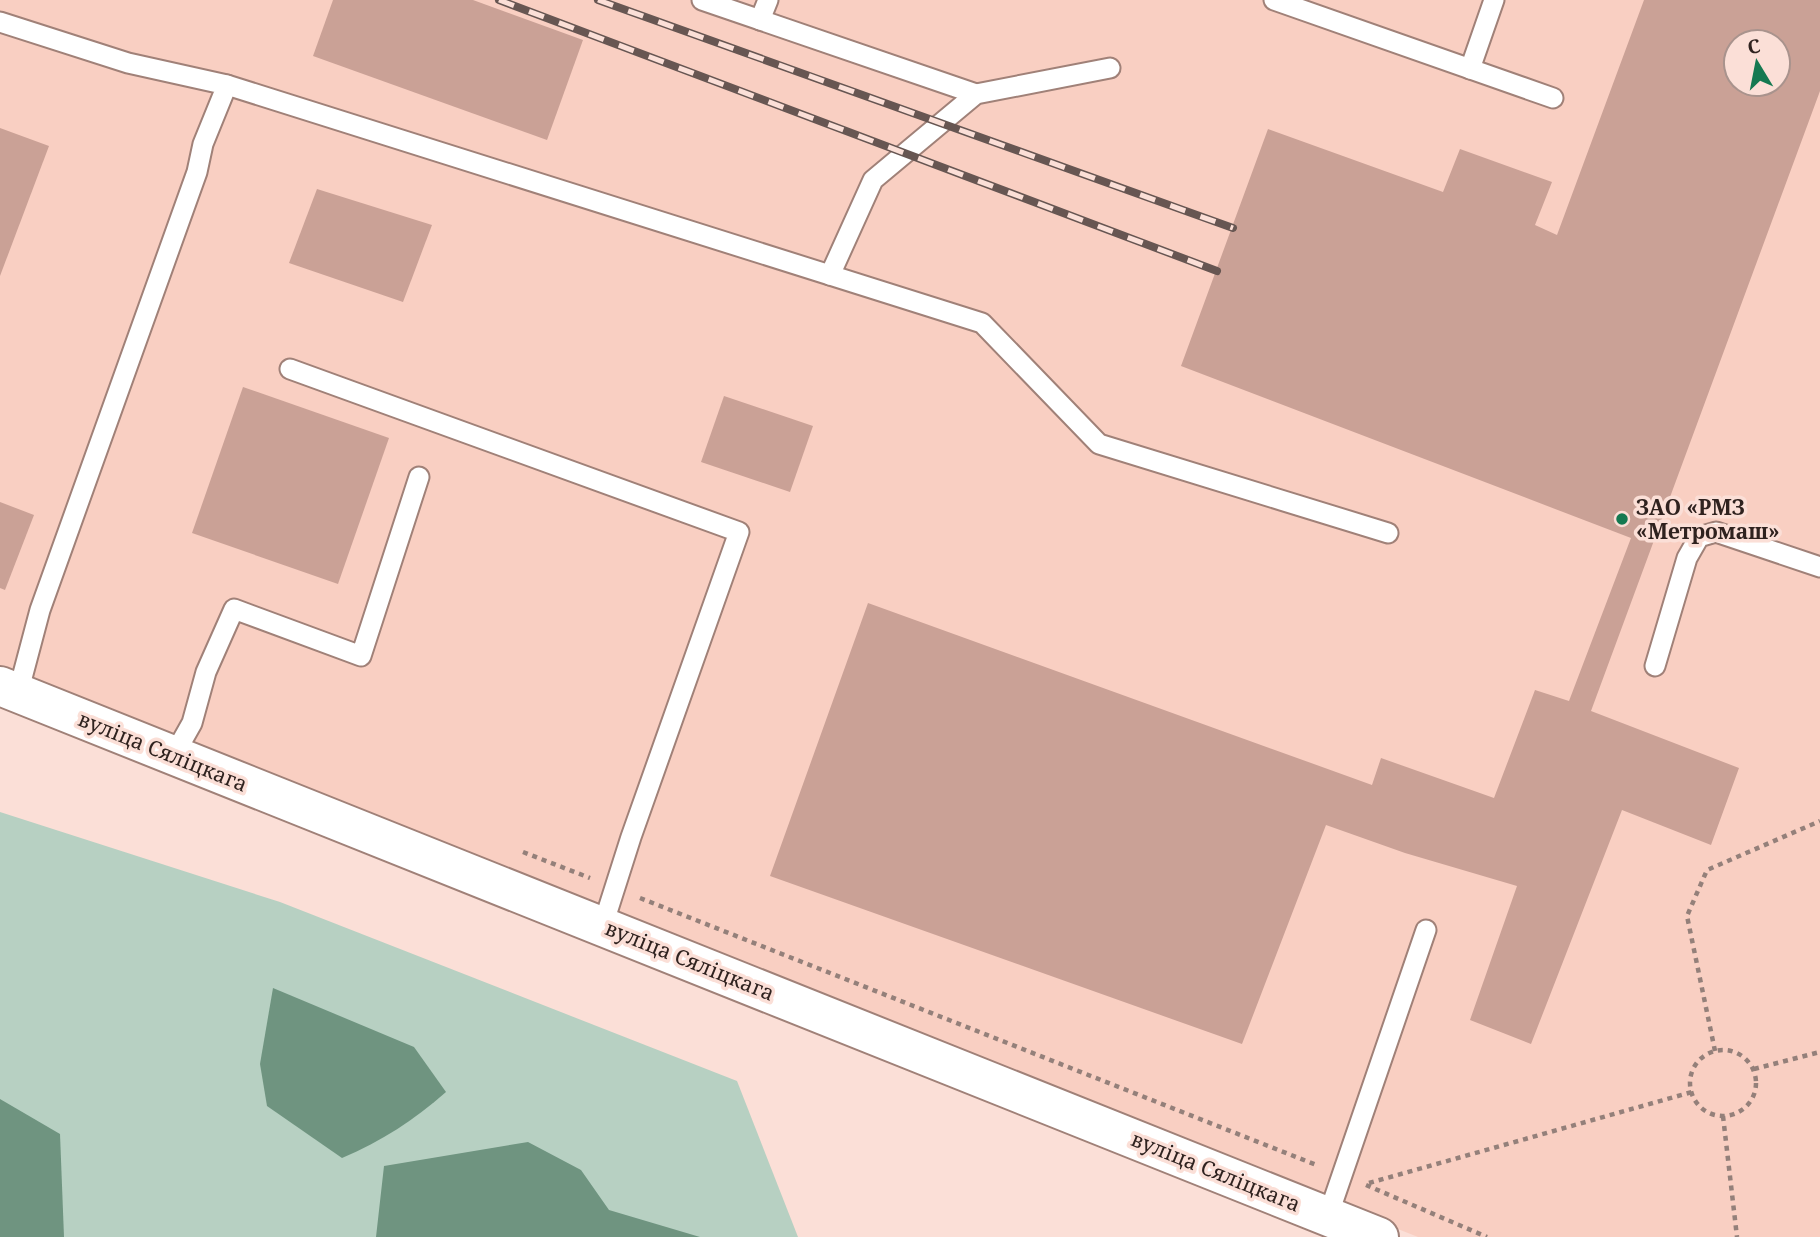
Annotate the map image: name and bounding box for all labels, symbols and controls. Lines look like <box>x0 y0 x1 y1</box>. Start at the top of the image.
north arrow <box>1722 28 1792 98</box>
text: С <box>1746 32 1762 60</box>
place label: ЗАО «РМЗ «Метромаш» <box>1636 493 1780 545</box>
marker: ЗАО «РМЗ «Метромаш» <box>1614 511 1630 527</box>
street label: вуліца Сяліцкага <box>74 704 252 798</box>
street label: вуліца Сяліцкага <box>601 913 779 1007</box>
street label: вуліца Сяліцкага <box>1127 1124 1305 1218</box>

